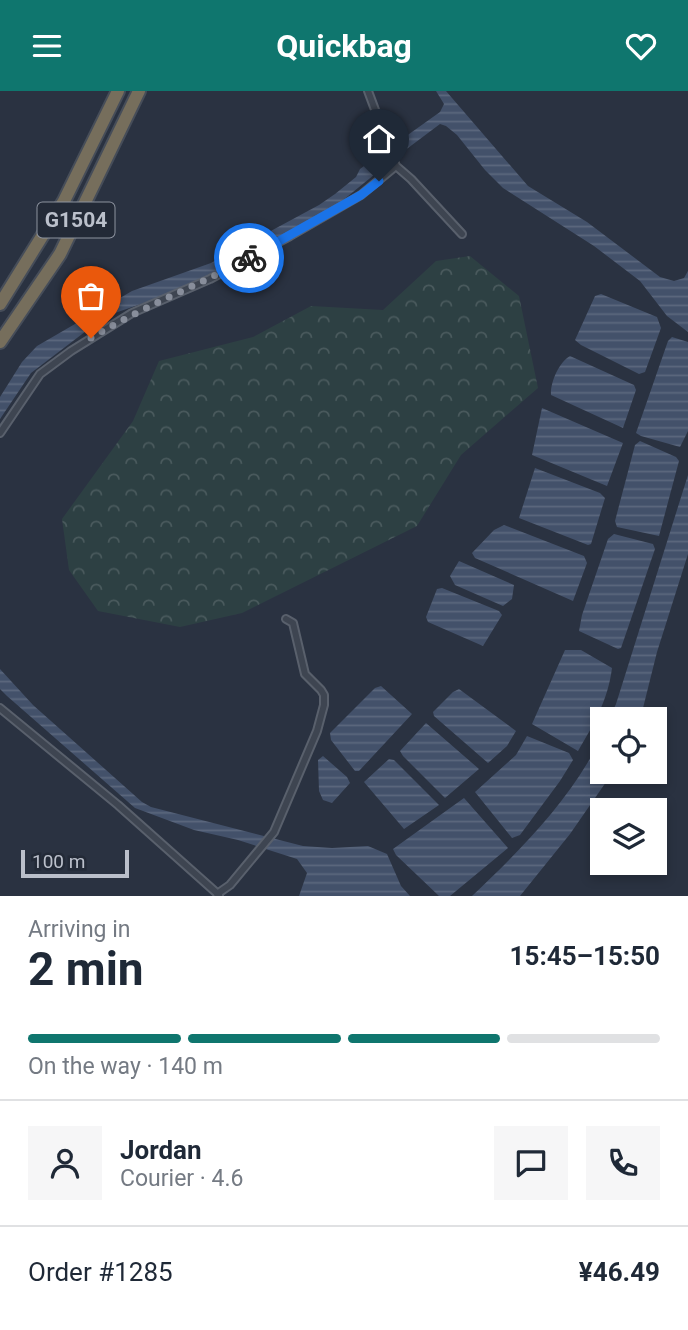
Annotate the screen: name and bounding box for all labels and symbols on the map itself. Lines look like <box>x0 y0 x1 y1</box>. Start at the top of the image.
pin <box>349 109 409 181</box>
road number: G1504 <box>38 202 114 237</box>
courier <box>214 223 284 293</box>
pin <box>61 266 121 338</box>
scale bar <box>21 847 130 879</box>

